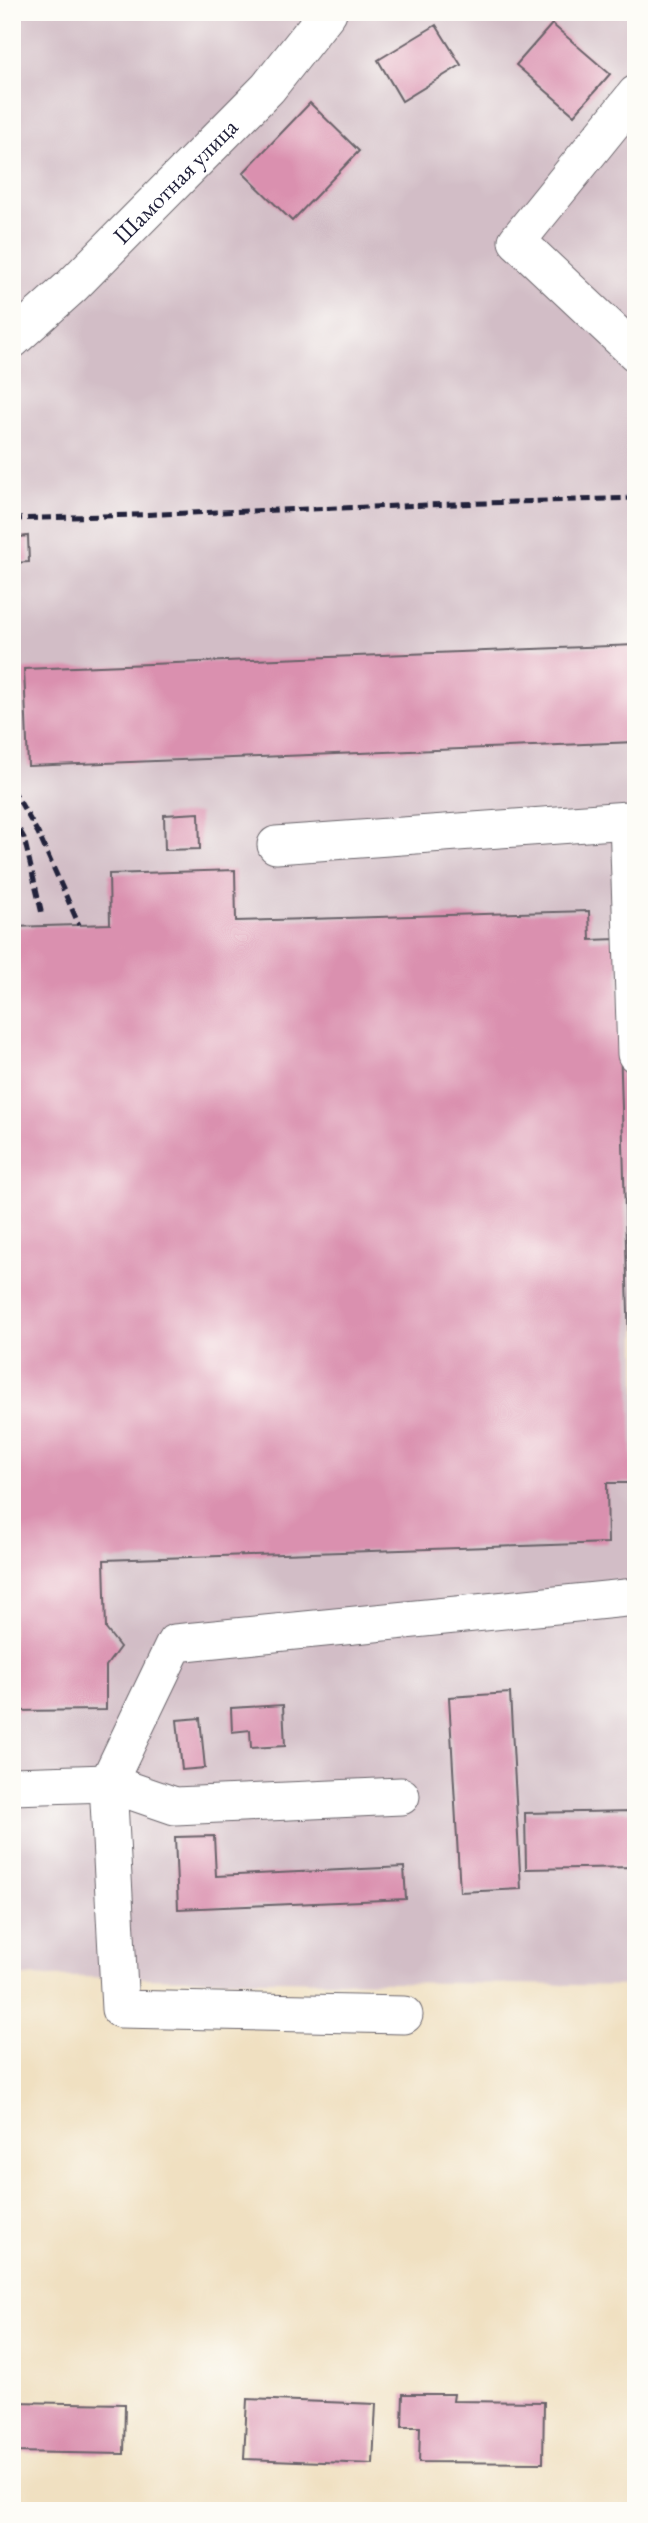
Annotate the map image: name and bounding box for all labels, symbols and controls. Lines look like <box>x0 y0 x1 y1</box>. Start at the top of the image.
street label: Шамотная улица <box>106 111 245 250</box>

